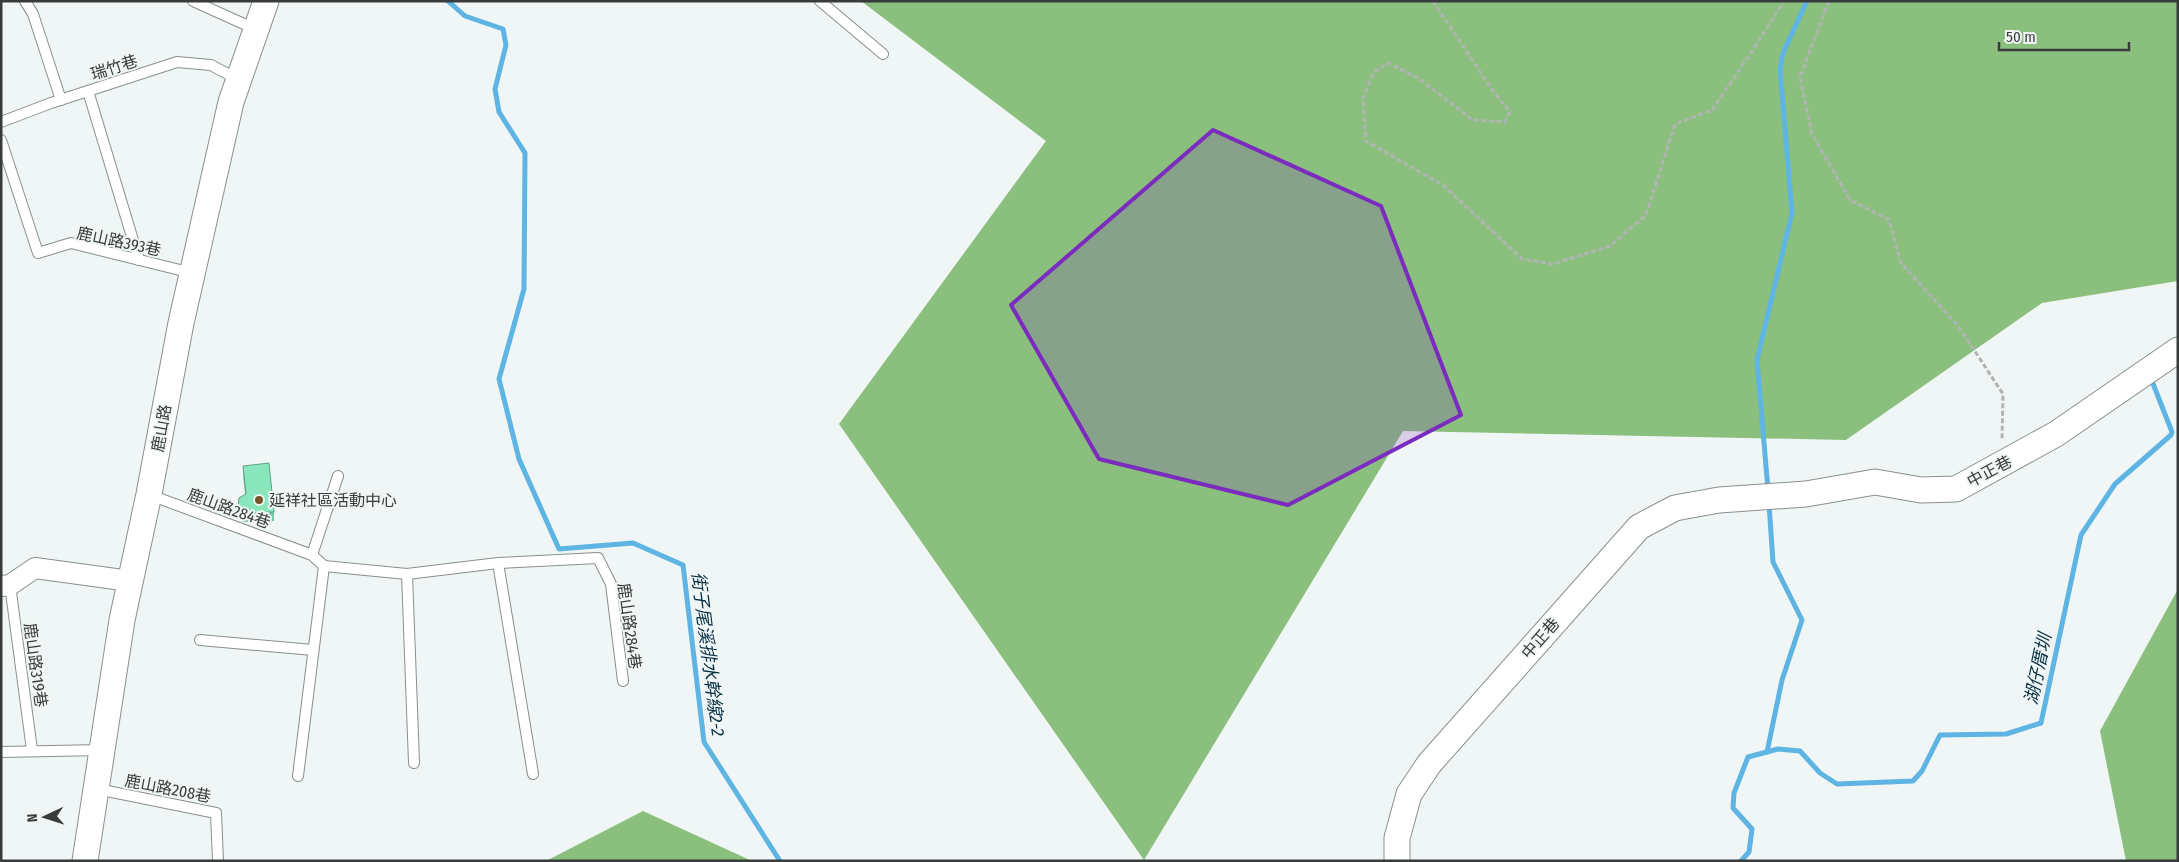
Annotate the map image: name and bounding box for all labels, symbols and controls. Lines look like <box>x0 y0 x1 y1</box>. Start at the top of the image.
scale bar <box>1999 20 2129 52</box>
text: 50 m <box>2006 28 2036 46</box>
street label: 瑞竹巷 <box>88 51 140 84</box>
street label: 鹿山路393巷 <box>75 223 163 260</box>
street label: 鹿山路 <box>148 403 175 453</box>
street label: 中正巷 <box>1964 452 2015 491</box>
street label: 鹿山路284巷 <box>185 485 273 532</box>
place label: 延祥社區活動中心 <box>269 491 397 510</box>
marker: 延祥社區活動中心 <box>253 494 265 506</box>
water label: 街子尾溪排水幹線2-2 <box>687 571 729 737</box>
street label: 鹿山路284巷 <box>614 582 645 670</box>
street label: 中正巷 <box>1517 614 1563 663</box>
street label: 鹿山路319巷 <box>20 622 51 708</box>
water label: 湖仔厝圳 <box>2020 629 2057 707</box>
street label: 鹿山路208巷 <box>123 771 213 806</box>
north arrow <box>20 792 70 842</box>
text: N <box>24 813 41 823</box>

